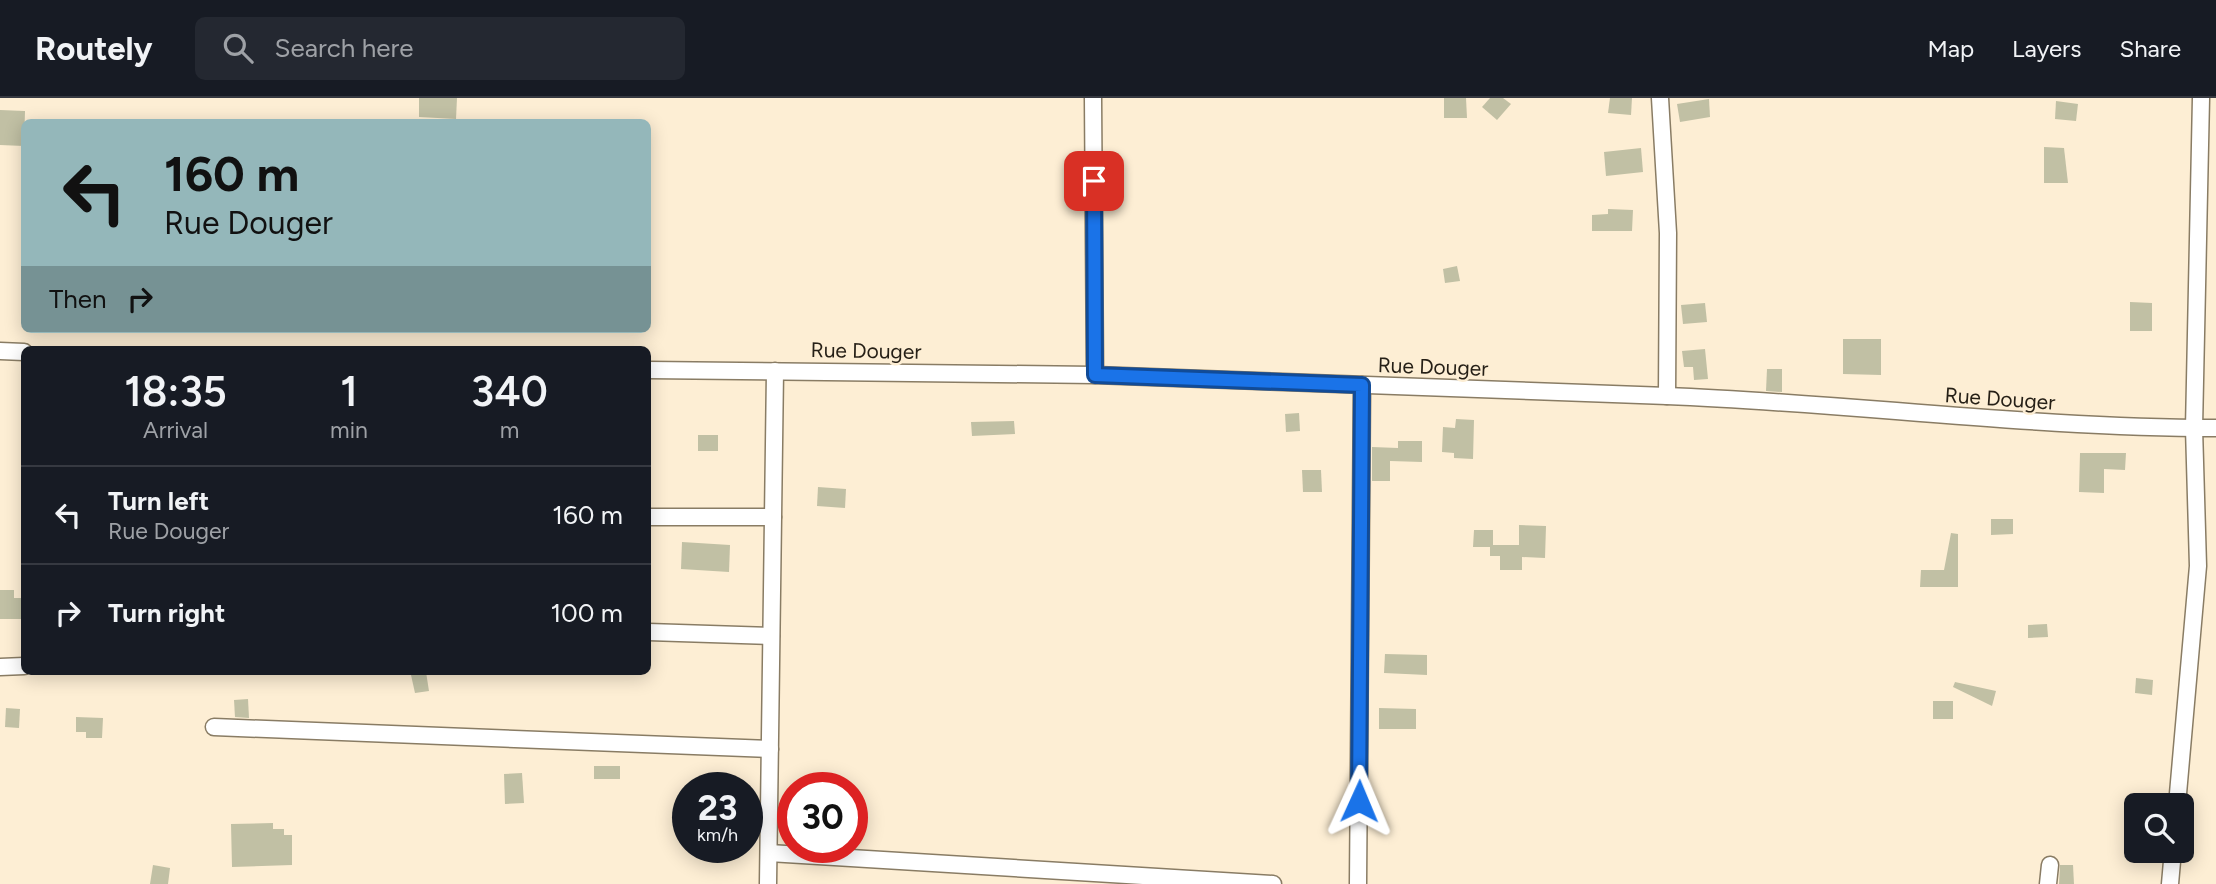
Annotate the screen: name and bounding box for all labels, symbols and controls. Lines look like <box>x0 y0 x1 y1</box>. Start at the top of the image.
search box <box>195 17 685 80</box>
text: Routely <box>35 29 153 68</box>
icon: search <box>219 29 257 67</box>
text: Search here <box>275 32 414 64</box>
text: Map <box>1927 34 1974 63</box>
text: Layers <box>2012 34 2081 63</box>
text: Share <box>2119 34 2181 63</box>
text: 160 m <box>164 144 299 203</box>
icon: left <box>49 147 140 238</box>
pin <box>1064 151 1124 211</box>
icon: arrive <box>1075 162 1113 200</box>
text: Rue Douger <box>164 204 333 242</box>
icon: right <box>121 280 159 318</box>
text: Then <box>49 283 107 315</box>
street label: Rue Douger <box>810 337 922 364</box>
street label: Rue Douger <box>1377 352 1489 381</box>
text: 18:35 <box>124 366 227 417</box>
text: 1 <box>340 366 358 417</box>
text: 340 <box>471 366 548 417</box>
street label: Rue Douger <box>1944 382 2056 415</box>
text: Arrival <box>143 416 208 444</box>
text: min <box>330 416 368 444</box>
text: m <box>500 416 519 444</box>
text: Turn left <box>108 485 209 517</box>
icon: left <box>49 496 87 534</box>
text: 160 m <box>552 499 623 531</box>
text: Rue Douger <box>108 517 229 545</box>
icon: right <box>49 594 87 632</box>
text: Turn right <box>108 597 225 629</box>
text: 100 m <box>550 597 623 629</box>
position arrow <box>1322 764 1396 838</box>
speed limit sign: 30 <box>777 772 868 863</box>
text: 23 <box>698 787 737 829</box>
map controls <box>2124 793 2194 863</box>
button: search <box>2124 793 2194 863</box>
text: km/h <box>697 824 738 846</box>

